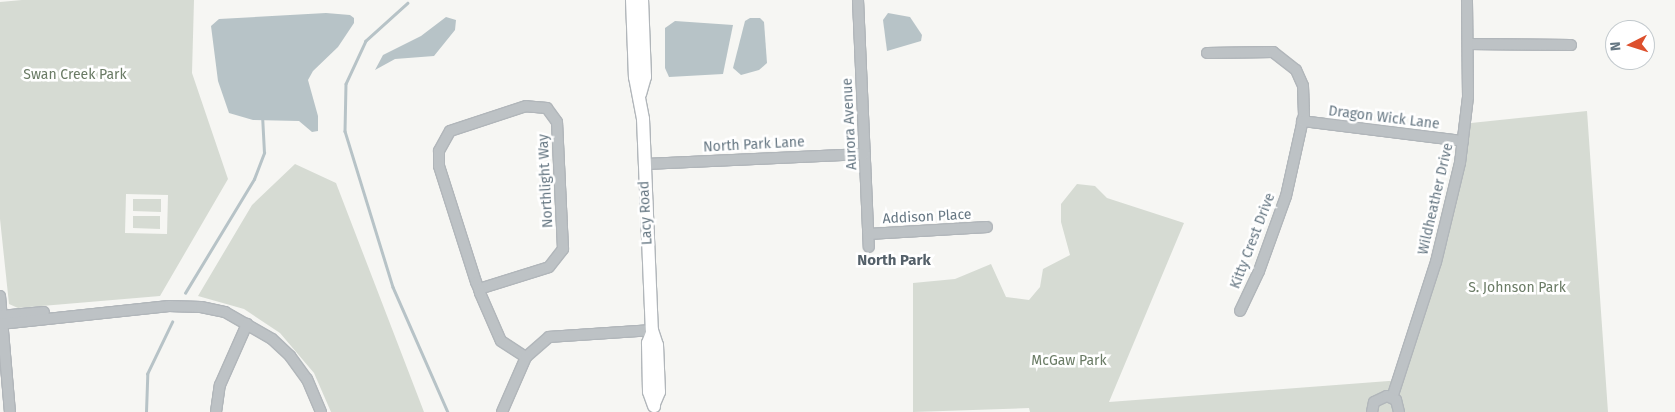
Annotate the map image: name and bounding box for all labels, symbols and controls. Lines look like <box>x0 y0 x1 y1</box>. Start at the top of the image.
north arrow <box>1605 20 1655 70</box>
text: N <box>1607 41 1624 52</box>
park label: Swan Creek Park <box>23 67 127 83</box>
street label: Aurora Avenue <box>839 78 861 170</box>
street label: Dragon Wick Lane <box>1327 103 1441 133</box>
street label: Northlight Way <box>535 134 557 228</box>
street label: North Park Lane <box>703 134 805 156</box>
street label: Wildheather Drive <box>1415 142 1457 256</box>
street label: Lacy Road <box>636 181 656 245</box>
street label: Kitty Crest Drive <box>1227 191 1279 291</box>
street label: Addison Place <box>882 206 972 228</box>
district label: North Park <box>857 252 931 270</box>
park label: S. Johnson Park <box>1468 280 1566 296</box>
park label: McGaw Park <box>1031 353 1107 369</box>

